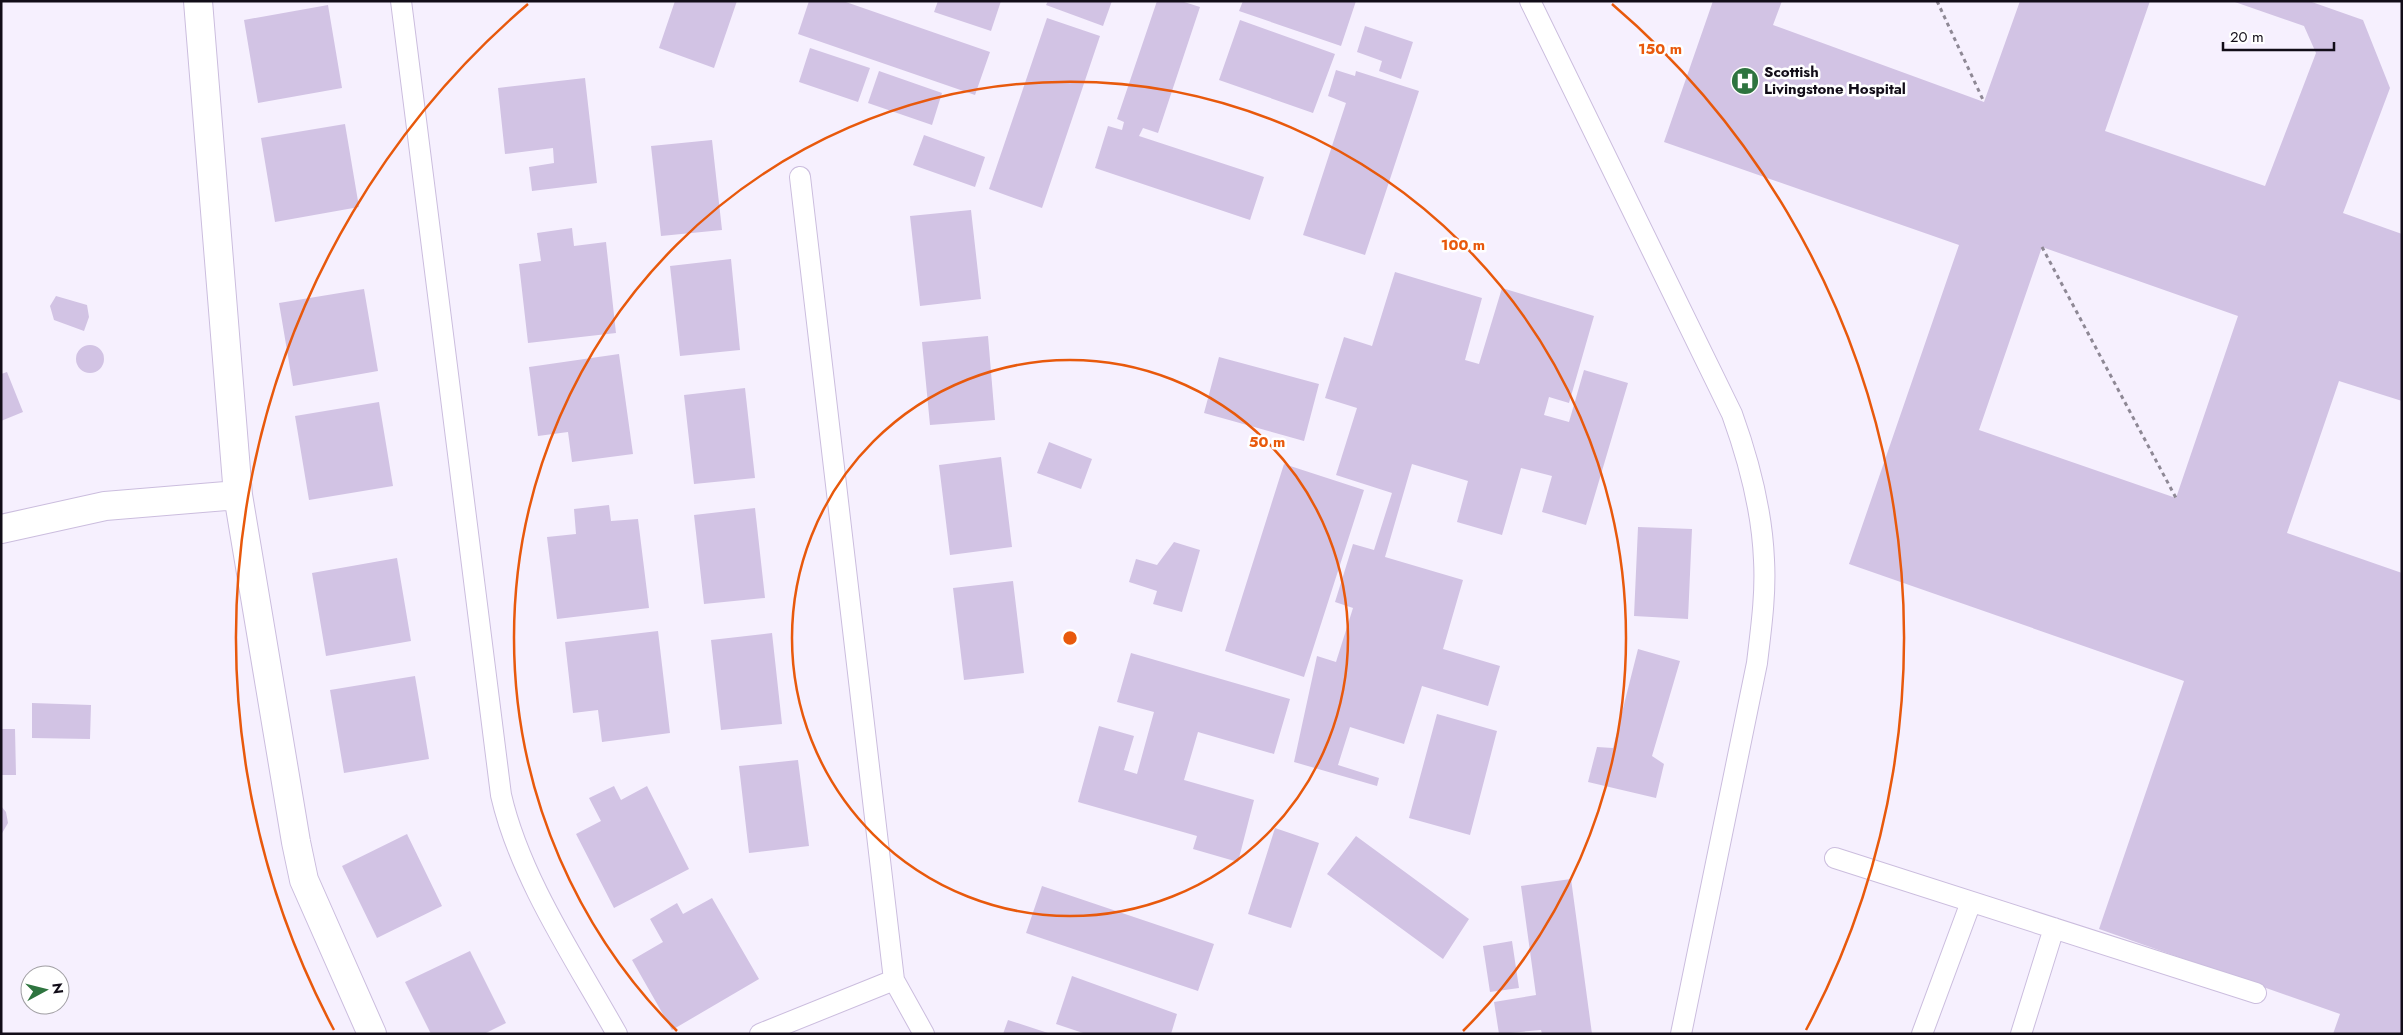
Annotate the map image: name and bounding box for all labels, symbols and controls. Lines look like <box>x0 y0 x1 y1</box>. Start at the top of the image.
scale bar <box>2223 20 2334 52</box>
text: 20 m <box>2230 26 2264 48</box>
text: 150 m <box>1638 38 1682 60</box>
place label: Scottish Livingstone Hospital <box>1764 61 1906 100</box>
hospital icon: Scottish Livingstone Hospital <box>1730 66 1760 96</box>
text: 100 m <box>1441 234 1485 256</box>
text: 50 m <box>1249 431 1285 453</box>
centre of rings <box>1061 629 1079 647</box>
north arrow <box>20 965 70 1015</box>
text: N <box>47 982 69 995</box>

